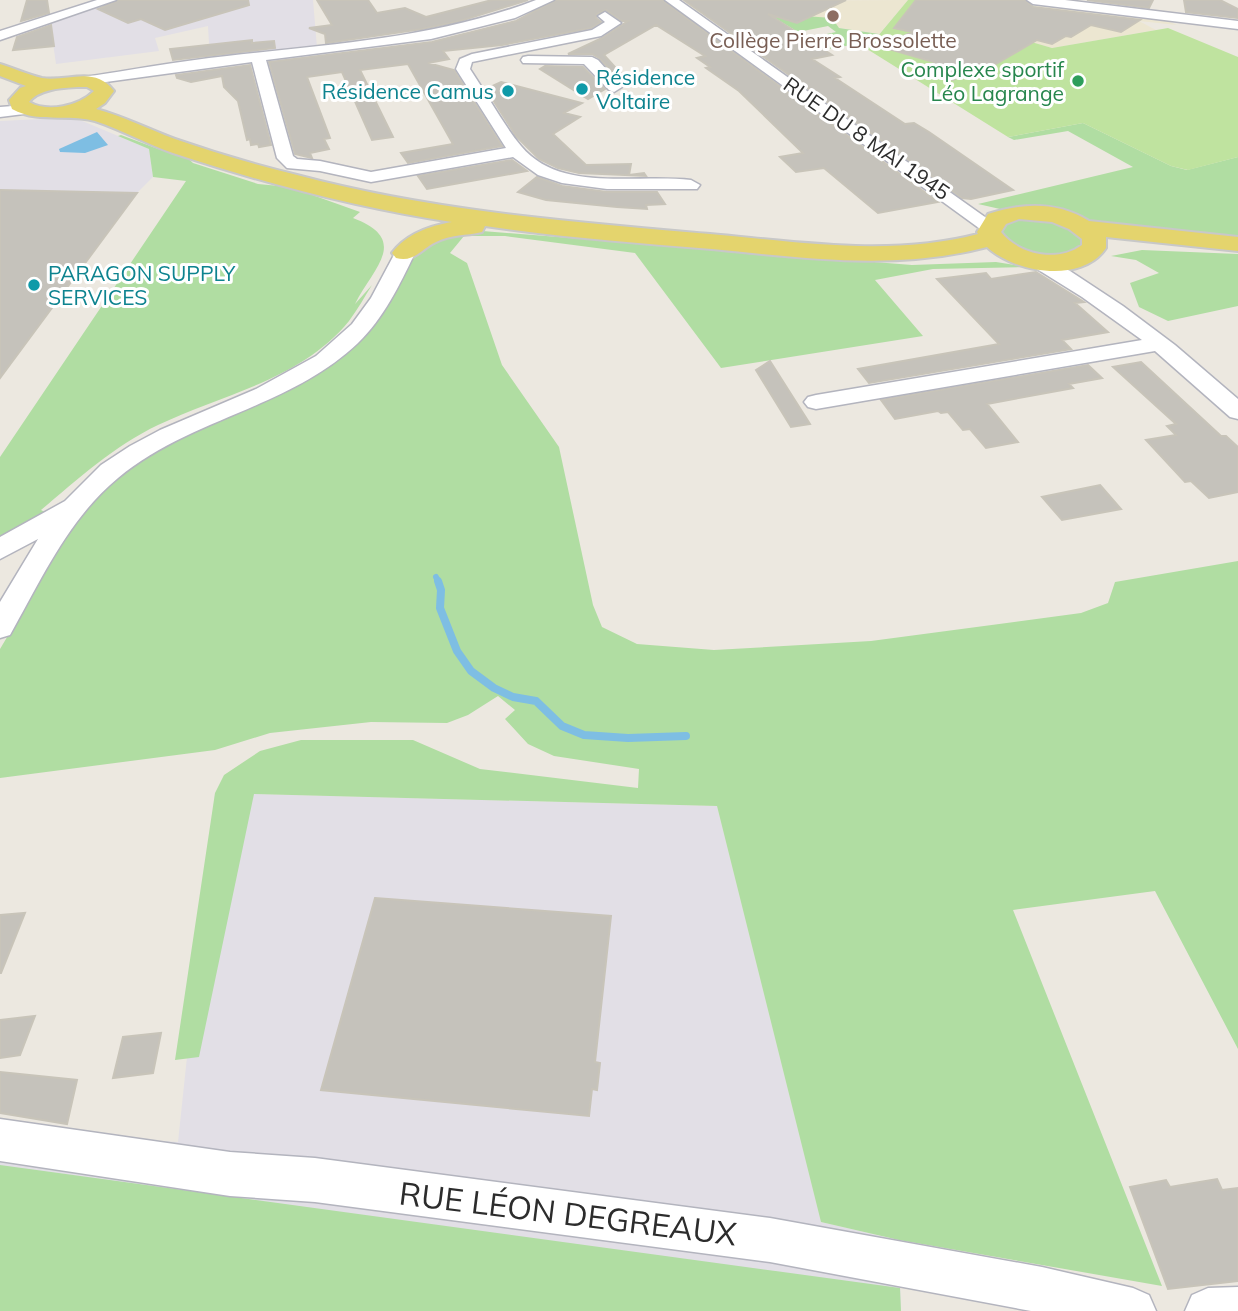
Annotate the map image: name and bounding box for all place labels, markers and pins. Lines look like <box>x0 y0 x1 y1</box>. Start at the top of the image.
marker: Collège Pierre Brossolette <box>825 8 841 24</box>
place label: Collège Pierre Brossolette <box>709 27 957 53</box>
place label: Complexe sportif Léo Lagrange <box>900 56 1065 106</box>
place label: Résidence Voltaire <box>596 64 695 114</box>
marker: Complexe sportif Léo Lagrange <box>1070 73 1086 89</box>
place label: Résidence Camus <box>322 78 494 104</box>
marker: Résidence Voltaire <box>574 81 590 97</box>
marker: Résidence Camus <box>500 83 516 99</box>
place label: PARAGON SUPPLY SERVICES <box>48 260 236 310</box>
marker: PARAGON SUPPLY SERVICES <box>26 277 42 293</box>

